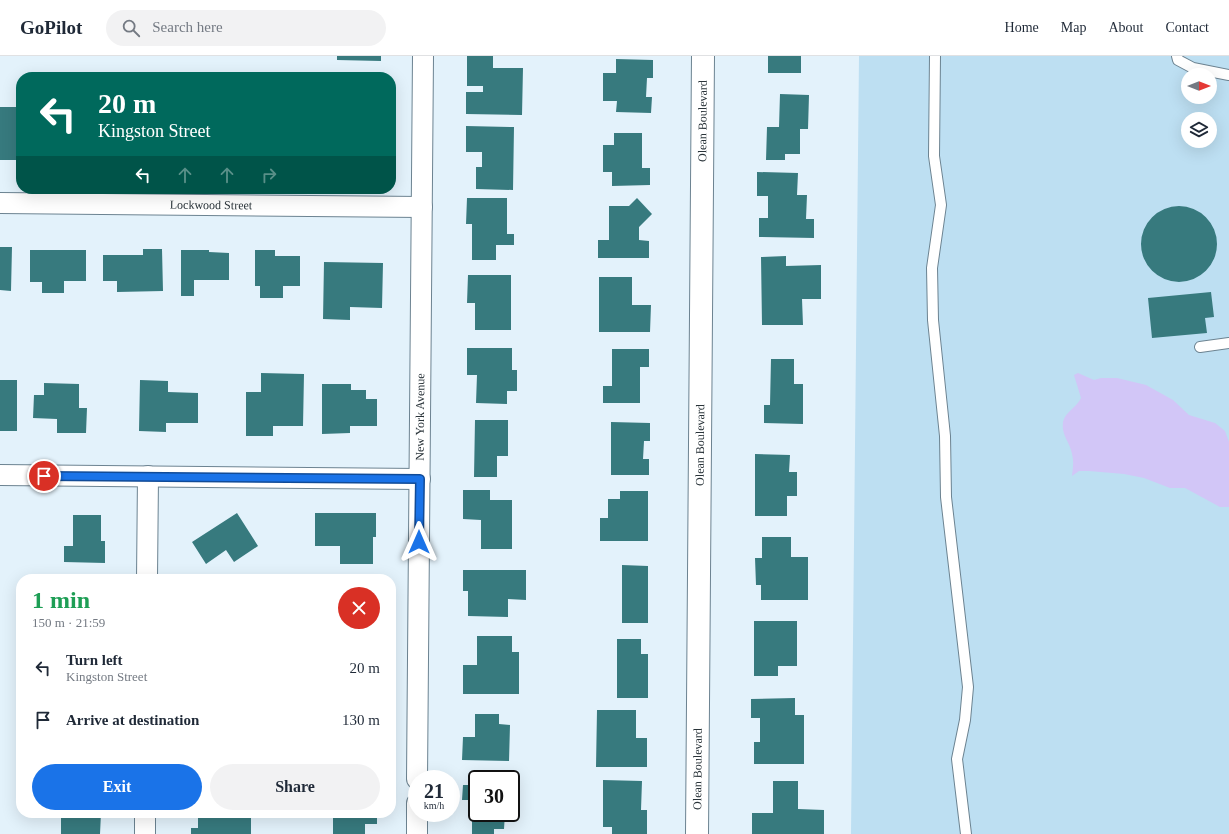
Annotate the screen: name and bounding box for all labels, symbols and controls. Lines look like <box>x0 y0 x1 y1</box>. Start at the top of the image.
search box <box>106 10 386 46</box>
text: GoPilot <box>20 17 82 38</box>
icon: search <box>120 17 142 39</box>
text: Search here <box>152 19 223 35</box>
text: Home <box>1005 20 1039 35</box>
text: Map <box>1061 20 1086 35</box>
text: About <box>1108 20 1143 35</box>
text: Contact <box>1165 20 1209 35</box>
north arrow <box>1181 68 1217 104</box>
map controls <box>1181 68 1217 148</box>
street label: Olean Boulevard <box>695 80 710 162</box>
icon: left <box>32 88 84 140</box>
text: 20 m <box>98 88 156 119</box>
button: layers <box>1181 112 1217 148</box>
text: Kingston Street <box>98 121 211 141</box>
icon: left <box>132 164 154 186</box>
icon: ahead <box>174 164 196 186</box>
icon: ahead <box>216 164 238 186</box>
icon: right <box>258 164 280 186</box>
street label: Lockwood Street <box>170 198 253 212</box>
street label: New York Avenue <box>413 373 427 461</box>
street label: Olean Boulevard <box>693 404 707 486</box>
pin <box>27 459 61 493</box>
icon: arrive <box>33 465 55 487</box>
position arrow <box>398 521 440 563</box>
text: 1 min <box>32 587 90 613</box>
button: close <box>338 587 380 629</box>
text: 150 m · 21:59 <box>32 615 105 630</box>
text: Turn left <box>66 652 123 668</box>
icon: left <box>32 657 54 679</box>
text: 20 m <box>350 660 380 676</box>
text: Kingston Street <box>66 669 147 684</box>
icon: arrive <box>32 709 54 731</box>
text: Arrive at destination <box>66 712 199 728</box>
text: 130 m <box>342 712 380 728</box>
street label: Olean Boulevard <box>690 728 705 810</box>
button: Exit <box>32 764 202 810</box>
button: Share <box>210 764 380 810</box>
speed limit sign: 30 <box>468 770 520 822</box>
text: 21 <box>424 780 444 802</box>
text: km/h <box>424 800 444 811</box>

